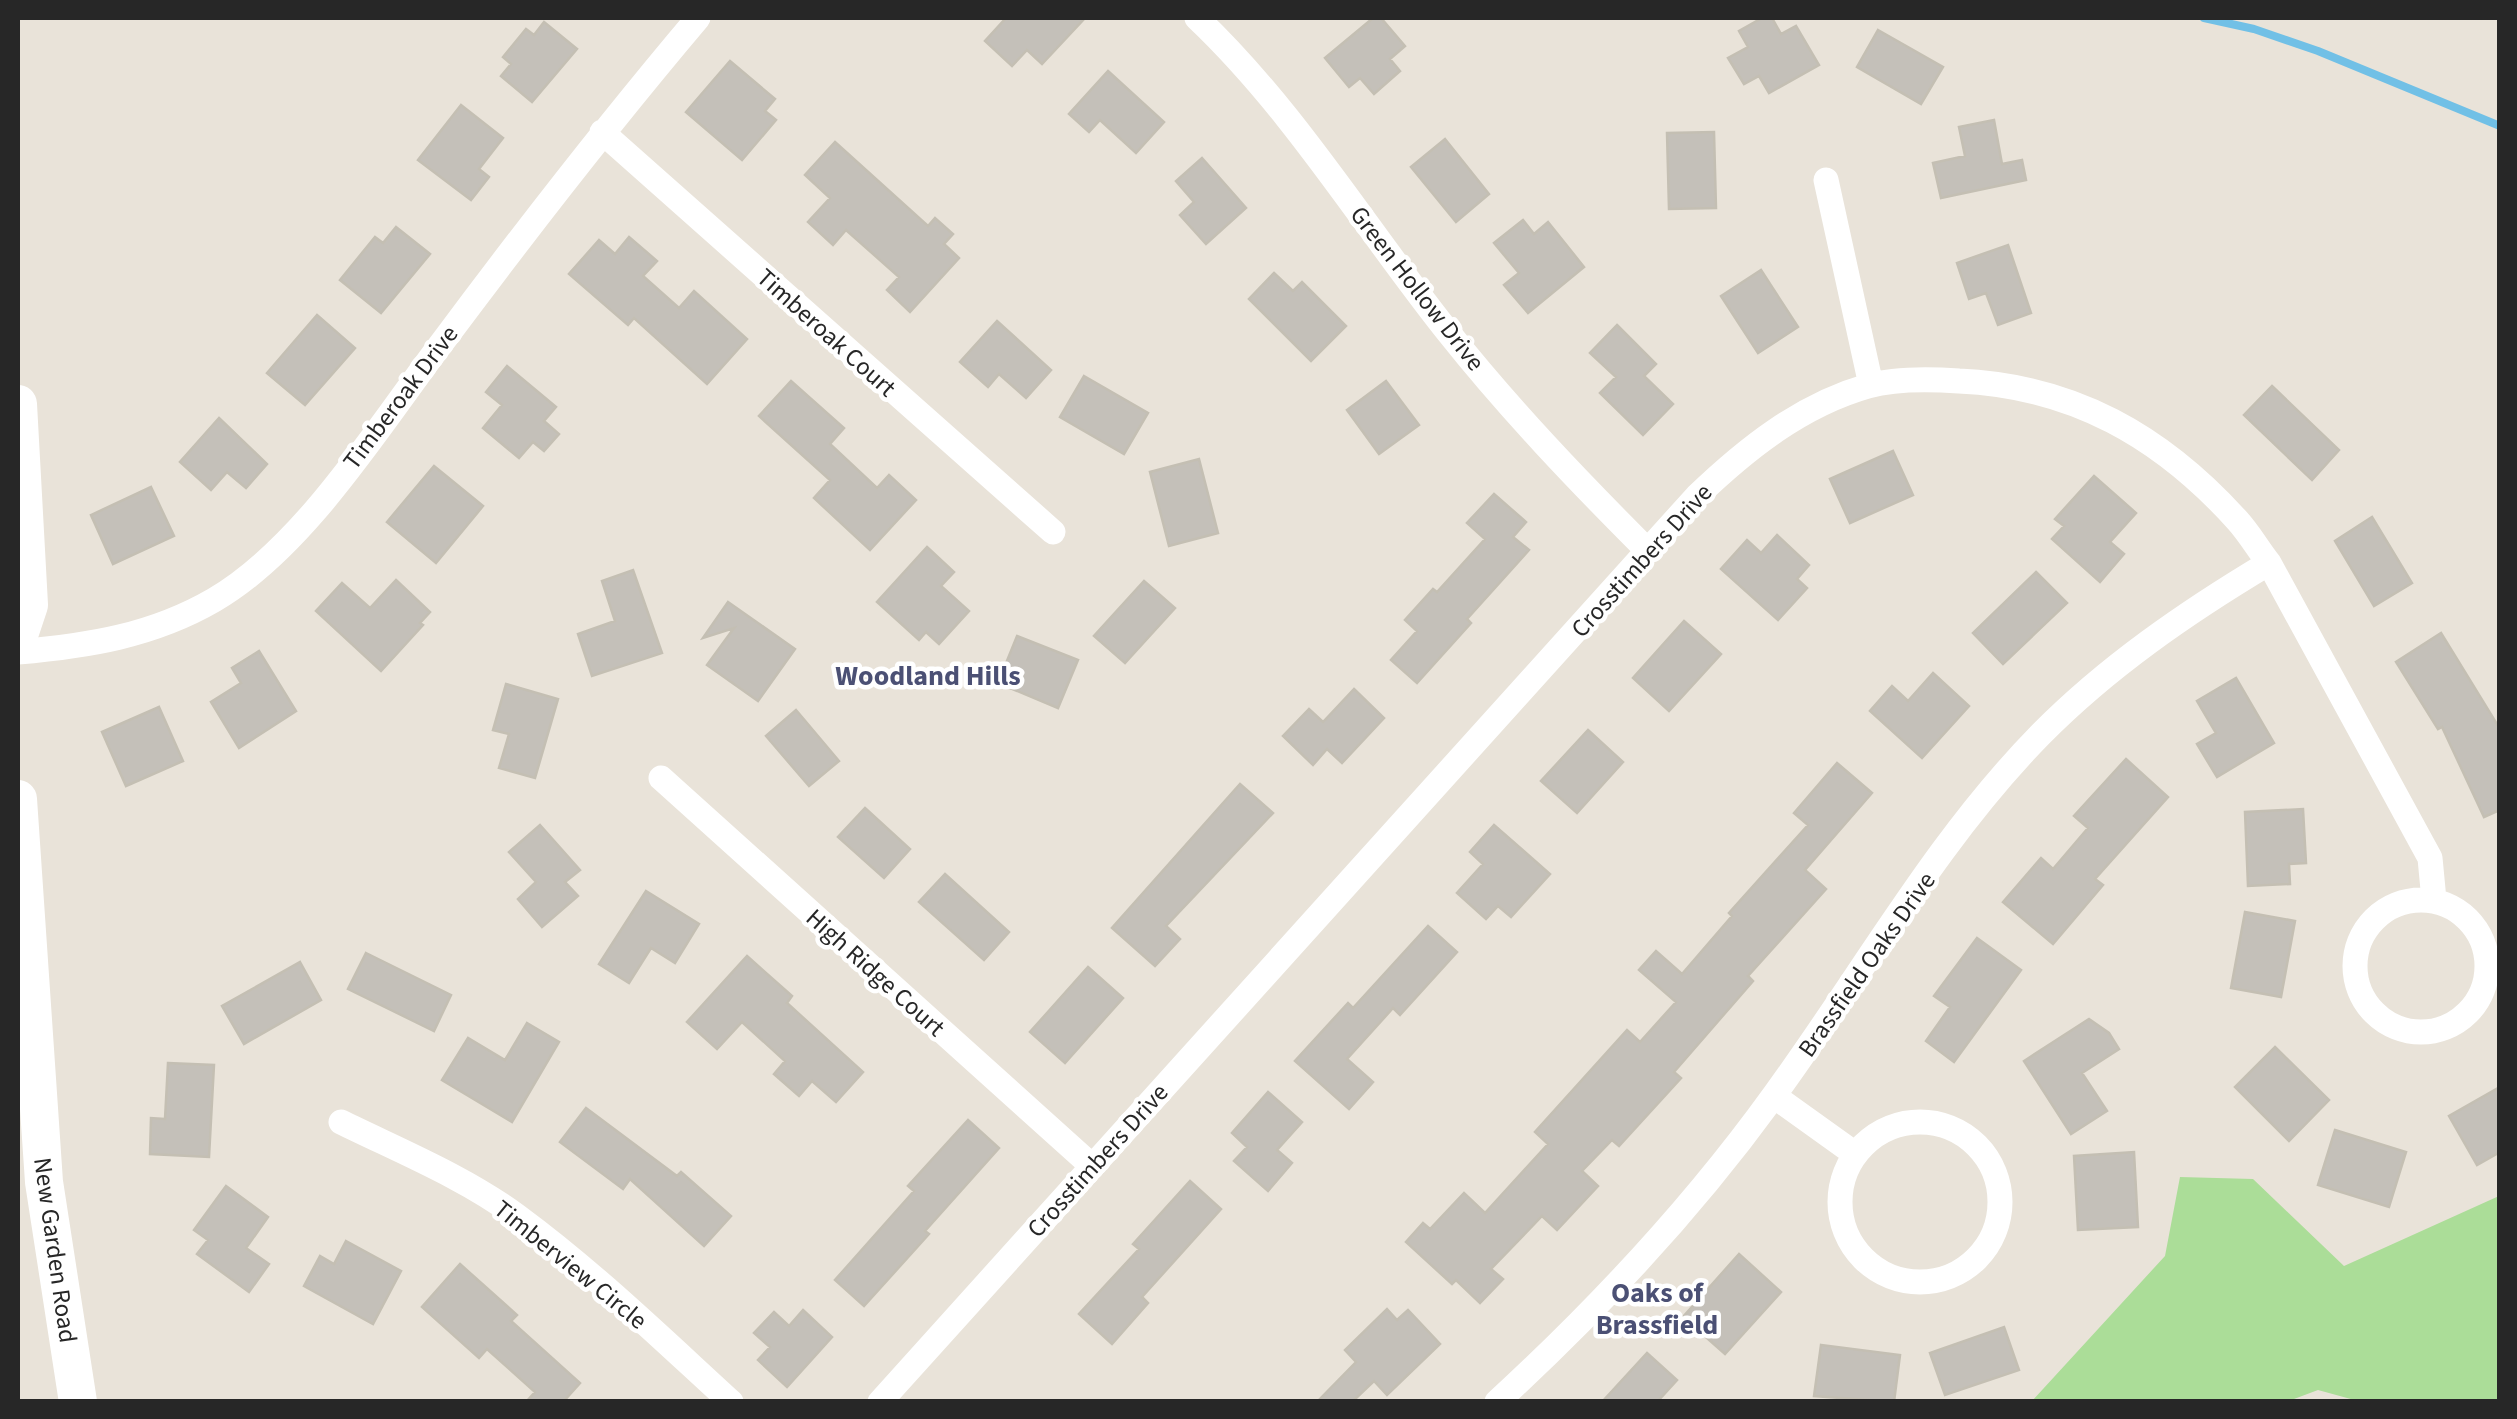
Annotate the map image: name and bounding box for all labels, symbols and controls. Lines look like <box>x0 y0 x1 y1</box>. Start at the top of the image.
street label: Green Hollow Drive <box>1341 199 1493 379</box>
street label: Timberoak Court <box>749 260 904 406</box>
street label: Timberoak Drive <box>335 318 467 477</box>
street label: Crosstimbers Drive <box>1563 476 1721 646</box>
district label: Woodland Hills <box>835 656 1021 696</box>
street label: Brassfield Oaks Drive <box>1789 865 1944 1064</box>
street label: High Ridge Court <box>798 900 953 1045</box>
street label: Crosstimbers Drive <box>1019 1076 1177 1246</box>
street label: New Garden Road <box>24 1155 86 1345</box>
street label: Timberview Circle <box>486 1192 655 1338</box>
district label: Oaks of Brassfield <box>1596 1273 1718 1345</box>

